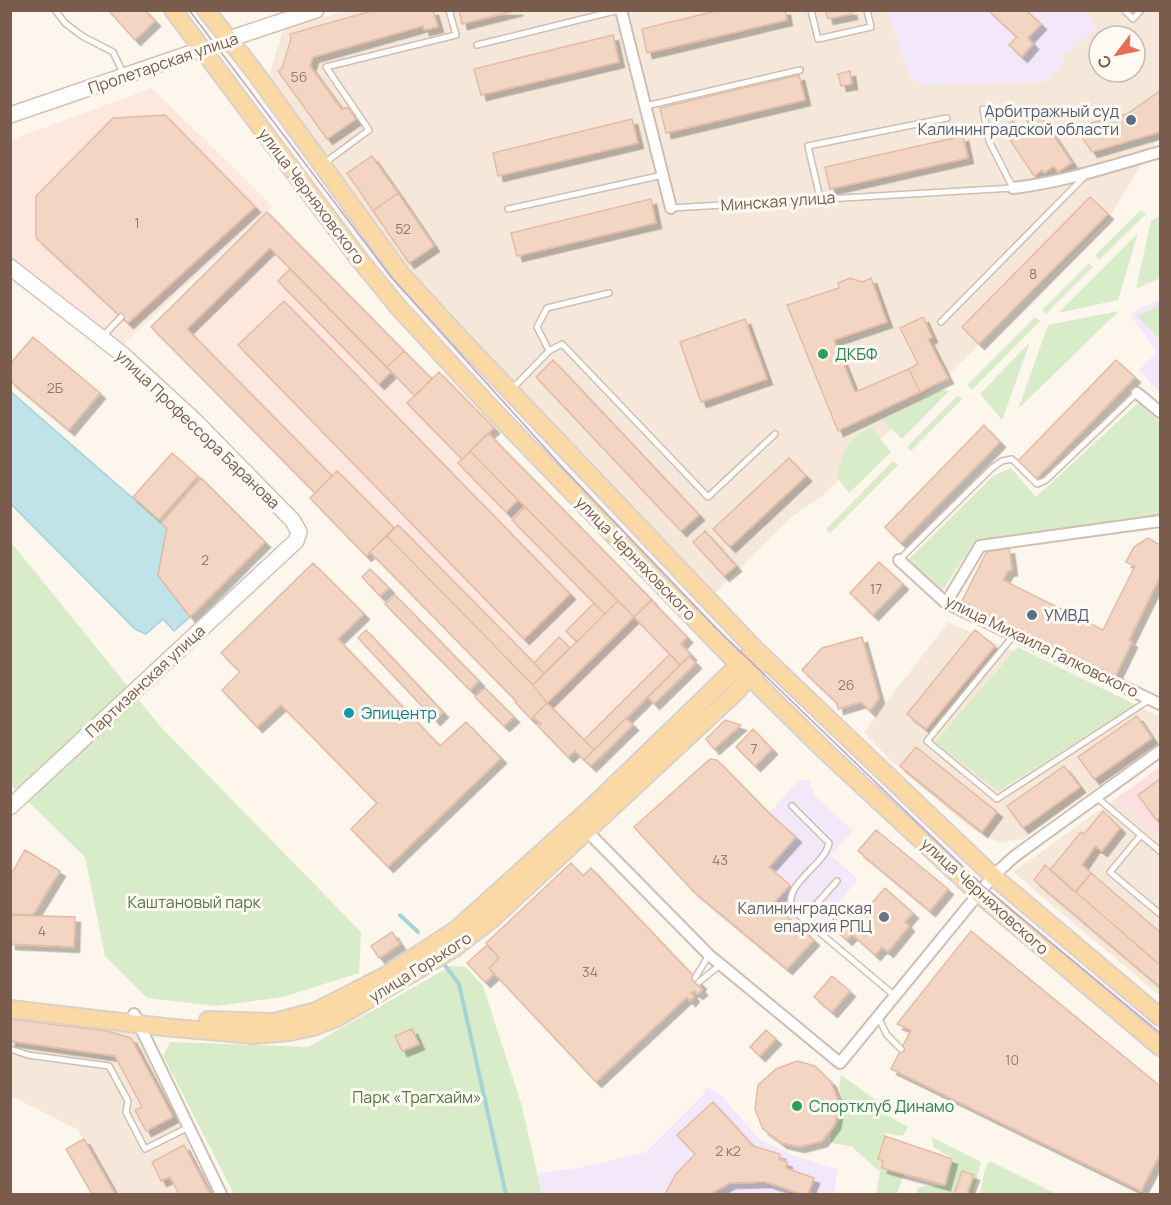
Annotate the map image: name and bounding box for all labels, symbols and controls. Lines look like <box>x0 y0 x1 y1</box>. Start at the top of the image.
north arrow <box>1087 24 1147 84</box>
street label: Пролетарская улица <box>85 27 241 99</box>
text: С <box>1092 51 1117 73</box>
house number: 56 <box>291 67 307 86</box>
place label: Арбитражный суд Калининградской области <box>918 100 1119 140</box>
marker: Арбитражный суд Калининградской области <box>1124 113 1138 127</box>
street label: улица Черняховского <box>254 124 370 268</box>
street label: Минская улица <box>720 186 836 216</box>
house number: 1 <box>134 213 140 232</box>
house number: 52 <box>395 219 411 238</box>
house number: 8 <box>1029 264 1037 283</box>
place label: ДКБФ <box>835 343 877 365</box>
street label: улица Профессора Баранова <box>111 344 285 514</box>
marker: ДКБФ <box>816 347 830 361</box>
house number: 2Б <box>47 378 64 397</box>
street label: улица Черняховского <box>571 491 701 625</box>
house number: 2 <box>201 550 209 569</box>
house number: 17 <box>870 579 882 598</box>
street label: улица Михаила Галковского <box>942 590 1142 702</box>
place label: УМВД <box>1044 604 1089 626</box>
marker: УМВД <box>1025 608 1039 622</box>
street label: Партизанская улица <box>80 620 210 742</box>
house number: 26 <box>838 675 854 694</box>
place label: Эпицентр <box>361 702 437 724</box>
marker: Эпицентр <box>342 706 356 720</box>
house number: 7 <box>750 739 758 758</box>
street label: улица Черняховского <box>916 833 1054 959</box>
house number: 43 <box>712 850 728 869</box>
park label: Каштановый парк <box>127 891 262 913</box>
place label: Калининградская епархия РПЦ <box>737 897 873 937</box>
marker: Калининградская епархия РПЦ <box>877 910 891 924</box>
house number: 4 <box>38 921 46 940</box>
street label: улица Горького <box>365 927 475 1007</box>
house number: 34 <box>582 962 598 981</box>
house number: 10 <box>1005 1050 1019 1069</box>
park label: Парк «Трагхайм» <box>352 1086 482 1108</box>
place label: Спортклуб Динамо <box>809 1095 954 1117</box>
marker: Спортклуб Динамо <box>790 1099 804 1113</box>
house number: 2 к2 <box>715 1141 741 1160</box>

